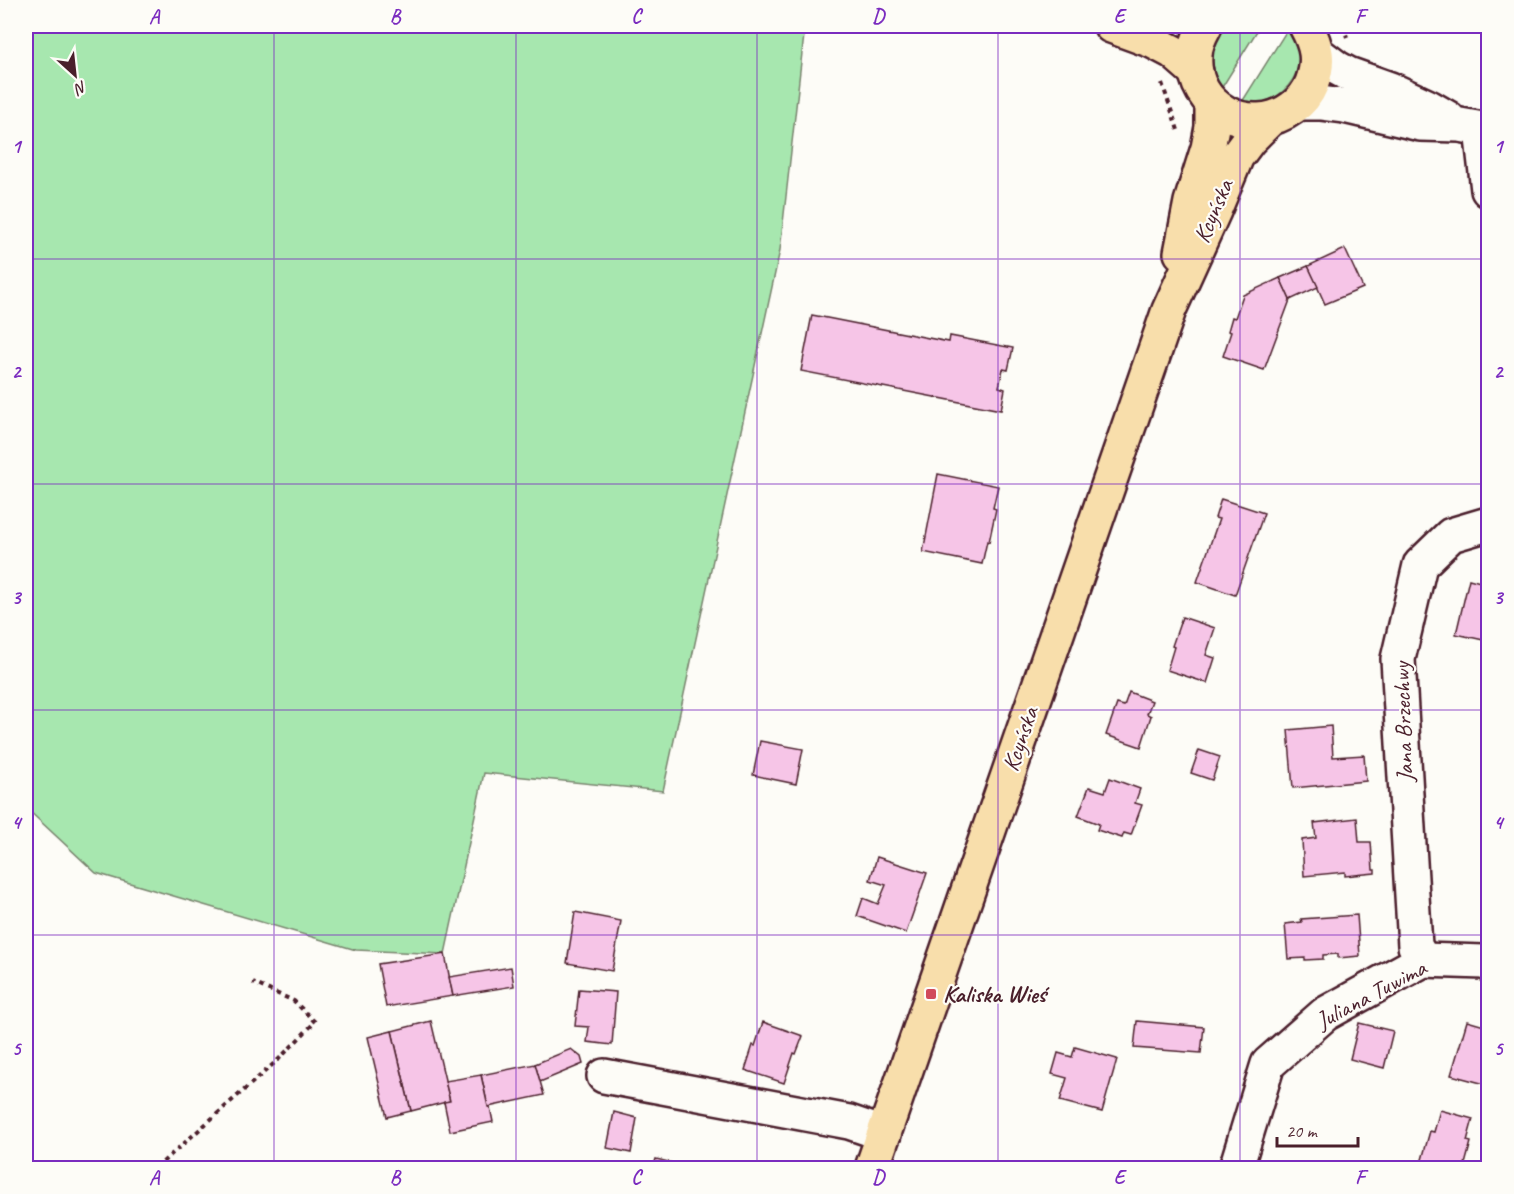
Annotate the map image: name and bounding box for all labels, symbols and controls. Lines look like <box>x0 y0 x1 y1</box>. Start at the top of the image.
text: A <box>149 4 161 29</box>
text: B <box>390 4 402 29</box>
text: C <box>631 4 643 29</box>
text: D <box>872 4 886 29</box>
text: E <box>1114 4 1128 29</box>
text: F <box>1355 4 1369 29</box>
north arrow <box>45 45 105 105</box>
text: N <box>70 76 90 100</box>
text: 1 <box>12 134 23 159</box>
text: 1 <box>1494 134 1505 159</box>
street label: Kcyńska <box>1186 173 1240 247</box>
text: 2 <box>12 359 23 384</box>
text: 2 <box>1494 359 1505 384</box>
text: 3 <box>12 585 23 610</box>
text: 3 <box>1494 585 1505 610</box>
street label: Jana Brzechwy <box>1386 660 1420 784</box>
street label: Kcyńska <box>995 702 1045 775</box>
text: 4 <box>12 810 24 835</box>
text: 4 <box>1494 810 1506 835</box>
street label: Juliana Tuwima <box>1310 952 1433 1036</box>
place label: Kaliska Wieś <box>943 979 1050 1009</box>
marker: Kaliska Wieś <box>924 987 938 1001</box>
text: 5 <box>12 1036 23 1061</box>
text: 5 <box>1494 1036 1505 1061</box>
scale bar <box>1277 1110 1358 1148</box>
text: 20 m <box>1286 1120 1319 1142</box>
text: A <box>149 1165 161 1190</box>
text: B <box>390 1165 402 1190</box>
text: C <box>631 1165 643 1190</box>
text: D <box>872 1165 886 1190</box>
text: E <box>1114 1165 1128 1190</box>
text: F <box>1355 1165 1369 1190</box>

